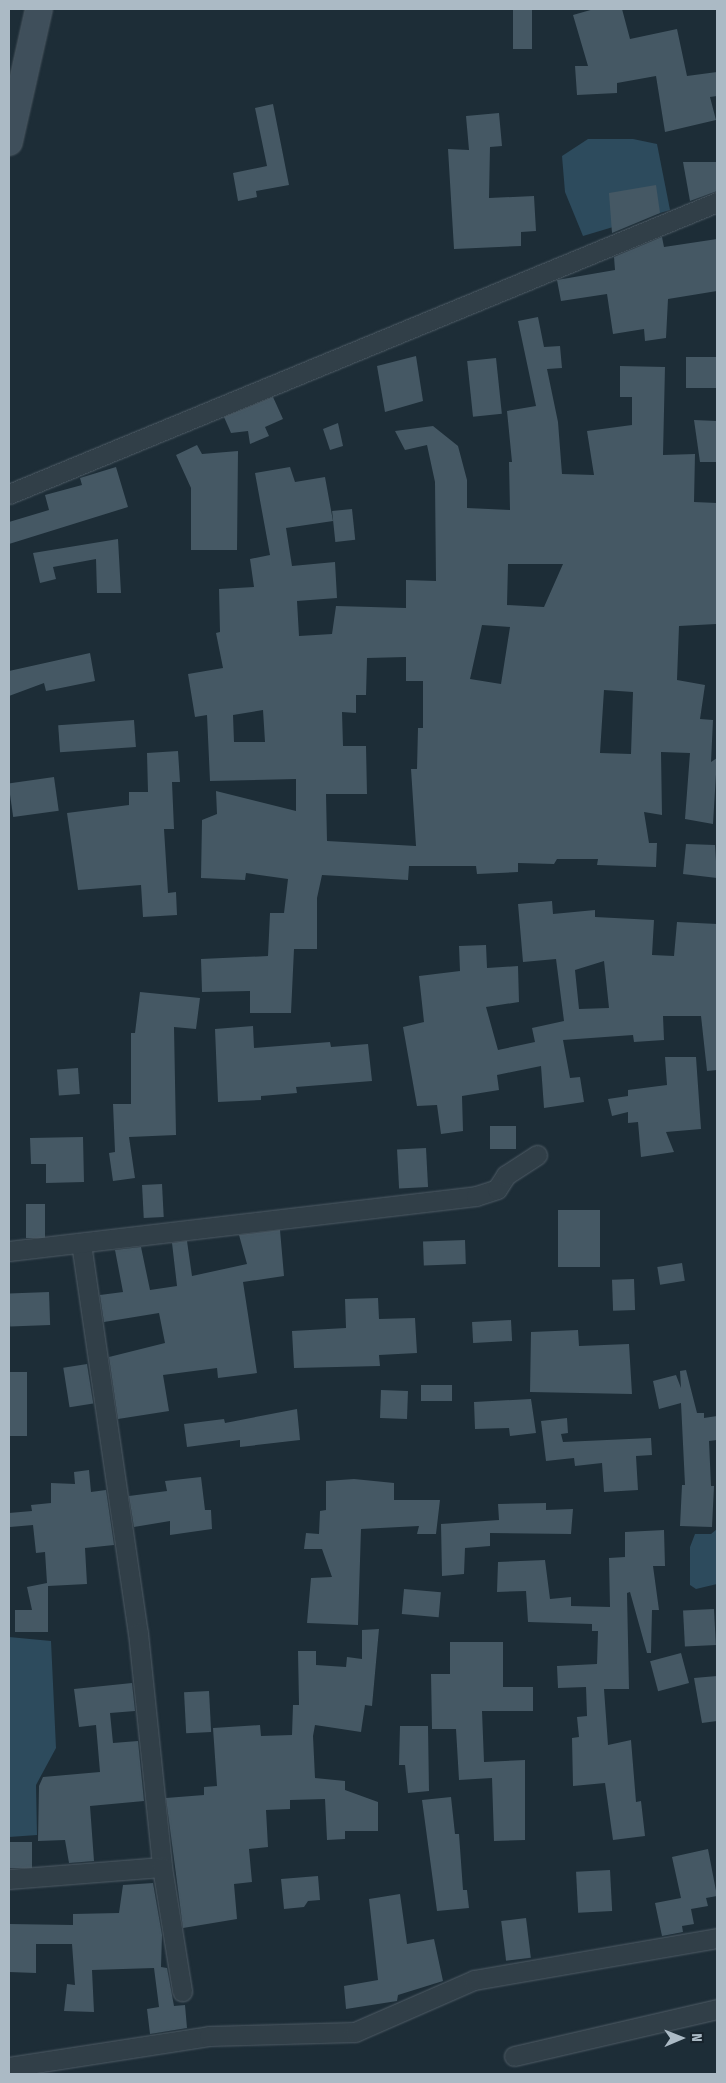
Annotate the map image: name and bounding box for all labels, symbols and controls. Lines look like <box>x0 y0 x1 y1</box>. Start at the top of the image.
north arrow <box>656 2013 706 2063</box>
text: N <box>688 2033 705 2042</box>

